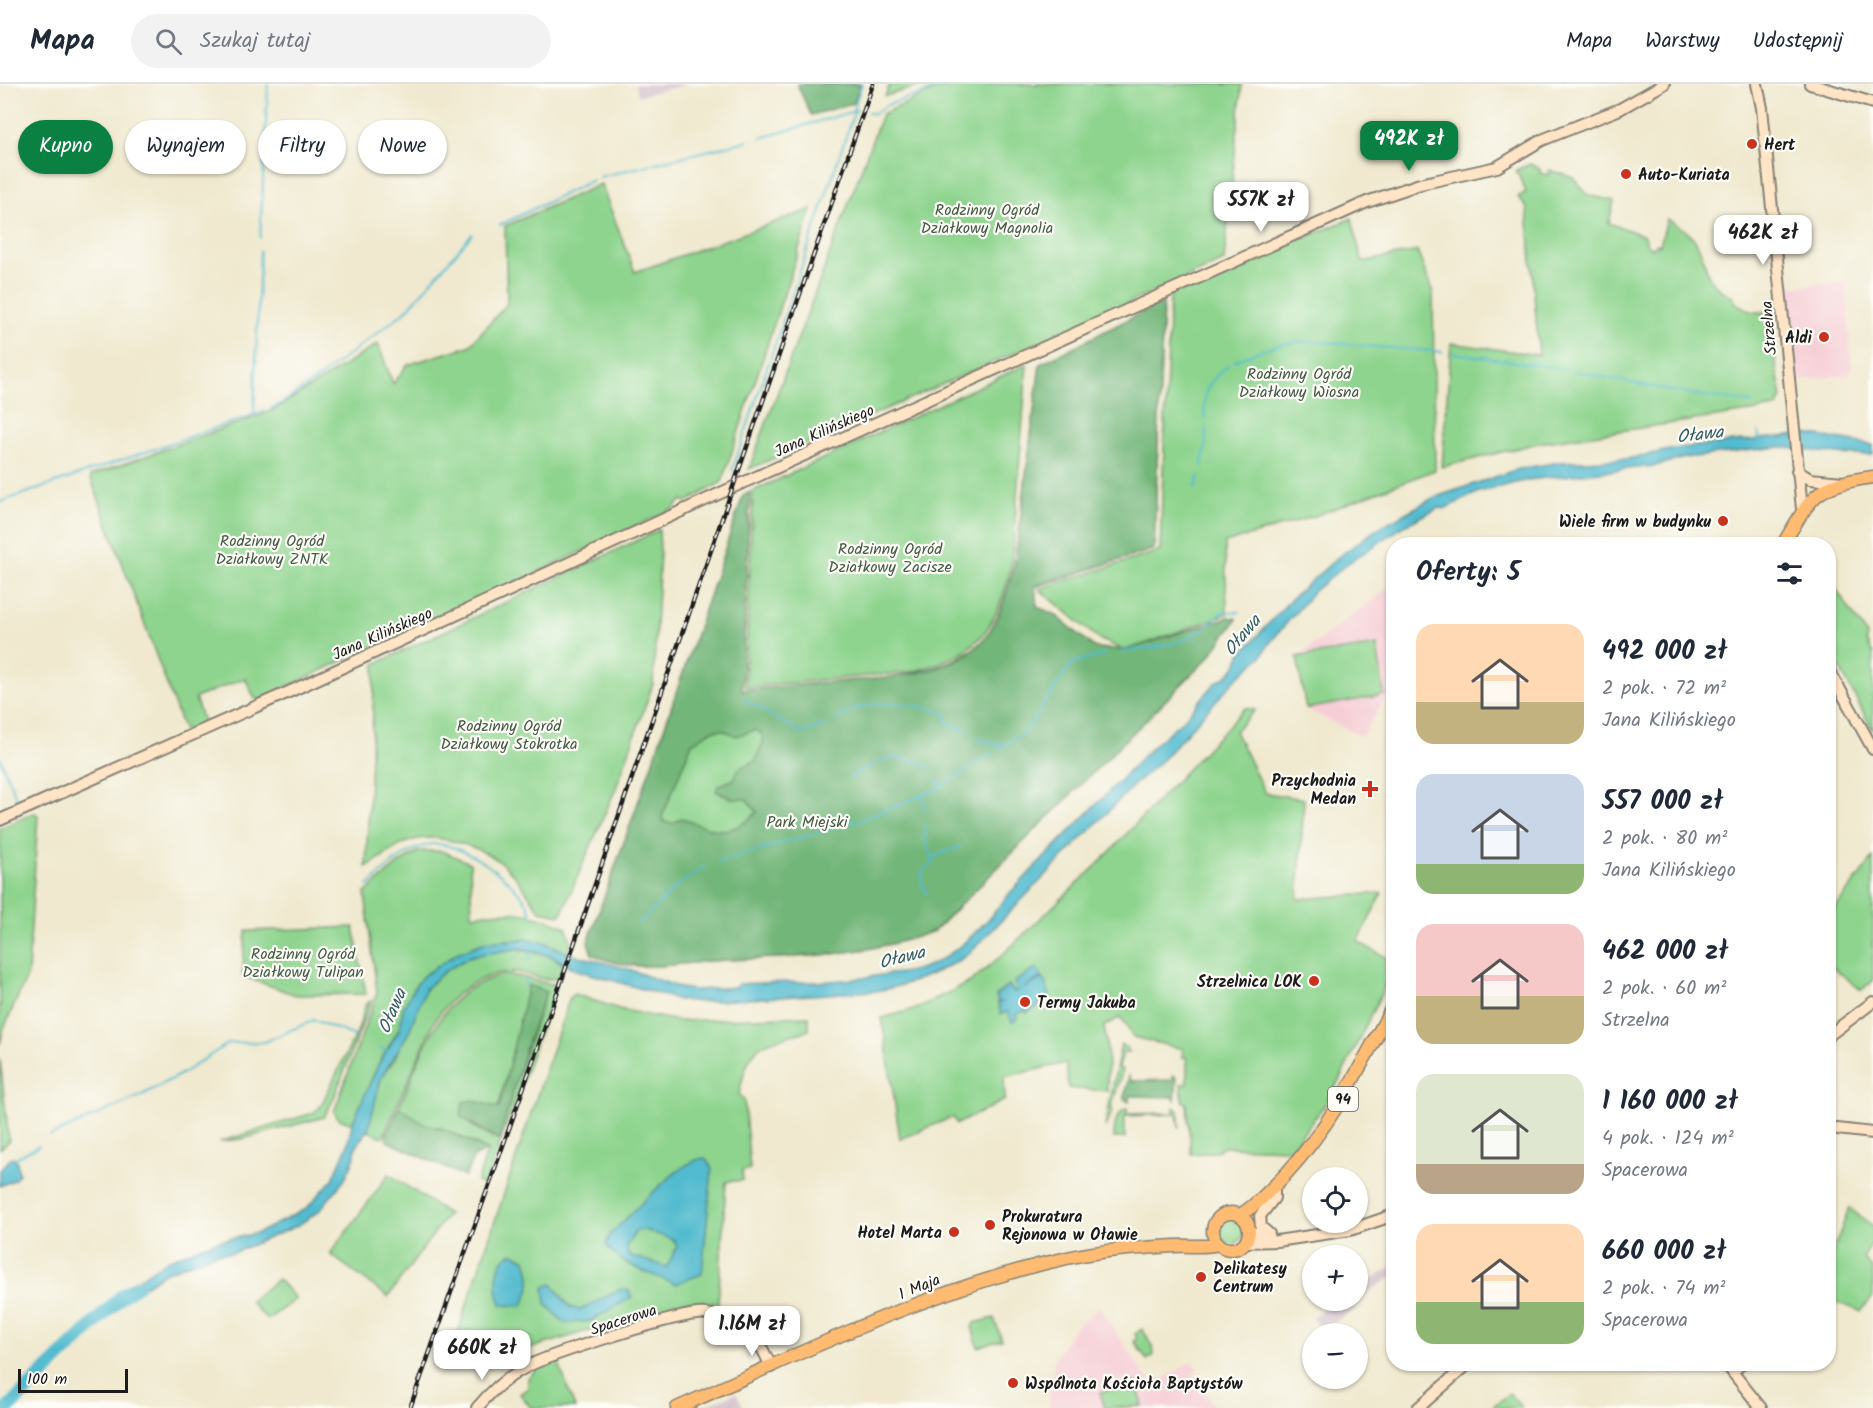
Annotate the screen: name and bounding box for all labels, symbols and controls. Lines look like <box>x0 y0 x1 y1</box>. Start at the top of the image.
search box <box>131 14 551 68</box>
text: Mapa <box>30 19 95 64</box>
text: Szukaj tutaj <box>200 24 310 59</box>
icon: search <box>152 25 185 58</box>
text: Mapa <box>1566 25 1612 58</box>
text: Warstwy <box>1645 25 1720 58</box>
text: Udostępnij <box>1753 25 1843 58</box>
chip: Kupno <box>18 120 113 174</box>
chip: Wynajem <box>125 120 246 174</box>
chip: Filtry <box>258 120 346 174</box>
chip: Nowe <box>358 120 447 174</box>
pin: 492K zł <box>1354 121 1464 172</box>
text: 492K zł <box>1374 124 1444 156</box>
place label: Hert <box>1764 133 1796 158</box>
marker: Hert <box>1745 137 1759 151</box>
place label: Auto-Kuriata <box>1638 163 1730 188</box>
marker: Auto-Kuriata <box>1619 167 1633 181</box>
pin: 557K zł <box>1206 182 1316 233</box>
text: 557K zł <box>1228 185 1294 217</box>
park label: Rodzinny Ogród Działkowy Magnolia <box>921 198 1053 241</box>
pin: 462K zł <box>1708 215 1818 266</box>
text: 462K zł <box>1728 218 1798 250</box>
street label: Strzelna <box>1755 300 1784 356</box>
place label: Aldi <box>1785 326 1813 351</box>
marker: Aldi <box>1817 330 1831 344</box>
park label: Rodzinny Ogród Działkowy Wiosna <box>1239 362 1359 405</box>
street label: Jana Kilińskiego <box>771 398 879 465</box>
water label: Oława <box>1675 418 1727 453</box>
place label: Wiele firm w budynku <box>1559 510 1711 535</box>
marker: Wiele firm w budynku <box>1716 514 1730 528</box>
park label: Rodzinny Ogród Działkowy ZNTK <box>216 529 329 572</box>
park label: Rodzinny Ogród Działkowy Zacisze <box>828 537 952 580</box>
text: Oferty: 5 <box>1416 552 1520 594</box>
icon: filters <box>1773 557 1806 590</box>
street label: Jana Kilińskiego <box>329 601 437 668</box>
water label: Oława <box>1217 608 1270 663</box>
text: 492 000 zł <box>1602 631 1727 673</box>
icon: home <box>1464 648 1536 720</box>
text: 2 pok. · 72 m² <box>1602 673 1726 705</box>
text: Jana Kilińskiego <box>1602 705 1736 737</box>
park label: Rodzinny Ogród Działkowy Stokrotka <box>440 714 578 757</box>
place label: Przychodnia Medan <box>1271 769 1356 812</box>
marker: Przychodnia Medan <box>1361 780 1379 798</box>
text: 557 000 zł <box>1602 781 1723 823</box>
icon: home <box>1464 798 1536 870</box>
park label: Park Miejski <box>766 810 849 835</box>
text: 2 pok. · 80 m² <box>1602 823 1727 855</box>
text: Jana Kilińskiego <box>1602 855 1736 887</box>
text: 462 000 zł <box>1602 931 1728 973</box>
water label: Oława <box>876 938 930 978</box>
park label: Rodzinny Ogród Działkowy Tulipan <box>242 942 364 985</box>
icon: home <box>1464 948 1536 1020</box>
place label: Strzelnica LOK <box>1197 970 1302 995</box>
text: 2 pok. · 60 m² <box>1602 973 1726 1005</box>
marker: Strzelnica LOK <box>1307 974 1321 988</box>
water label: Oława <box>371 983 416 1039</box>
place label: Termy Jakuba <box>1037 991 1136 1016</box>
marker: Termy Jakuba <box>1018 995 1032 1009</box>
text: Strzelna <box>1602 1005 1670 1037</box>
text: 1 160 000 zł <box>1602 1081 1738 1123</box>
road number: 94 <box>1328 1087 1358 1111</box>
icon: home <box>1464 1098 1536 1170</box>
text: 4 pok. · 124 m² <box>1602 1123 1734 1155</box>
text: Spacerowa <box>1602 1155 1688 1187</box>
map controls <box>1302 1167 1368 1389</box>
button: locate <box>1302 1167 1368 1233</box>
place label: Prokuratura Rejonowa w Oławie <box>1002 1205 1138 1248</box>
marker: Prokuratura Rejonowa w Oławie <box>983 1218 997 1232</box>
place label: Hotel Marta <box>857 1221 942 1246</box>
marker: Hotel Marta <box>947 1225 961 1239</box>
text: 660 000 zł <box>1602 1231 1726 1273</box>
button: + <box>1302 1245 1368 1311</box>
icon: home <box>1464 1248 1536 1320</box>
place label: Delikatesy Centrum <box>1213 1257 1287 1300</box>
street label: 1 Maja <box>895 1268 944 1307</box>
marker: Delikatesy Centrum <box>1194 1270 1208 1284</box>
text: 2 pok. · 74 m² <box>1602 1273 1726 1305</box>
street label: Spacerowa <box>587 1298 660 1343</box>
text: Spacerowa <box>1602 1305 1688 1337</box>
pin: 1.16M zł <box>690 1306 814 1357</box>
text: 1.16M zł <box>718 1309 786 1341</box>
button: − <box>1302 1323 1368 1389</box>
pin: 660K zł <box>427 1330 537 1381</box>
text: 660K zł <box>448 1333 516 1365</box>
scale bar <box>18 1366 128 1394</box>
text: 100 m <box>27 1367 67 1392</box>
place label: Wspólnota Kościoła Baptystów <box>1025 1372 1243 1397</box>
marker: Wspólnota Kościoła Baptystów <box>1006 1376 1020 1390</box>

